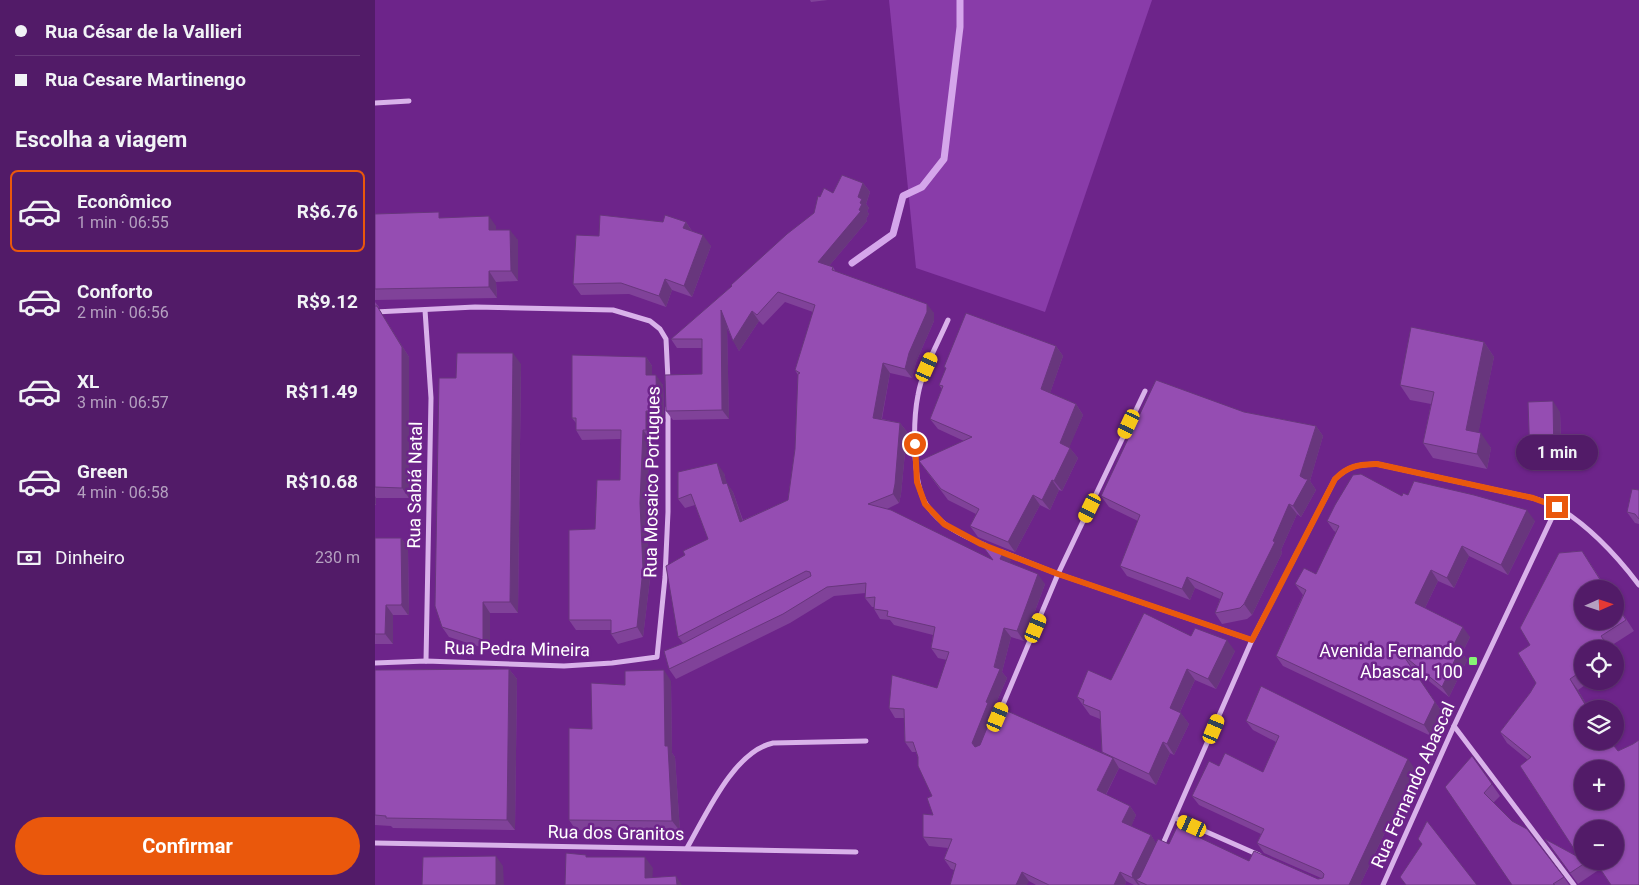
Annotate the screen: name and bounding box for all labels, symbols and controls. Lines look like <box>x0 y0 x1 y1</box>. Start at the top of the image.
text: Rua César de la Vallieri <box>45 20 242 43</box>
text: Rua Cesare Martinengo <box>45 68 246 91</box>
text: Escolha a viagem <box>15 127 187 152</box>
icon: car <box>17 189 62 234</box>
text: Econômico <box>77 190 172 213</box>
text: R$6.76 <box>297 200 358 223</box>
text: 1 min · 06:55 <box>77 213 169 232</box>
icon: car <box>17 279 62 324</box>
text: Conforto <box>77 280 153 303</box>
text: R$9.12 <box>297 290 358 313</box>
text: 2 min · 06:56 <box>77 303 169 322</box>
car <box>914 350 939 384</box>
icon: car <box>17 369 62 414</box>
text: XL <box>77 370 99 393</box>
text: R$11.49 <box>286 380 358 403</box>
street label: Rua Mosaico Portugues <box>639 386 664 578</box>
text: 3 min · 06:57 <box>77 393 169 412</box>
car <box>1115 407 1142 441</box>
street label: Rua Sabiá Natal <box>403 421 426 549</box>
route start <box>904 433 926 455</box>
callout: 1 min <box>1516 434 1598 470</box>
text: 1 min <box>1537 443 1577 462</box>
icon: car <box>17 459 62 504</box>
text: Green <box>77 460 128 483</box>
text: R$10.68 <box>286 470 358 493</box>
text: 4 min · 06:58 <box>77 483 169 502</box>
car <box>1076 491 1103 525</box>
route end <box>1546 496 1568 518</box>
icon: cash <box>15 544 43 572</box>
text: Dinheiro <box>55 546 125 569</box>
text: 230 m <box>315 548 360 567</box>
north arrow <box>1574 580 1624 630</box>
map controls <box>1574 580 1624 870</box>
car <box>1023 611 1048 645</box>
street label: Rua Pedra Mineira <box>444 637 590 660</box>
place label: Avenida Fernando Abascal, 100 <box>1319 640 1463 682</box>
button: locate <box>1574 640 1624 690</box>
marker: Avenida Fernando Abascal, 100 <box>1467 655 1479 667</box>
street label: Rua Fernando Abascal <box>1366 698 1459 871</box>
car <box>985 700 1010 734</box>
button: layers <box>1574 700 1624 750</box>
car <box>1201 712 1226 746</box>
button: + <box>1574 760 1624 810</box>
car <box>1175 813 1208 839</box>
button: Confirmar <box>15 817 360 875</box>
button: − <box>1574 820 1624 870</box>
street label: Rua dos Granitos <box>547 821 685 844</box>

